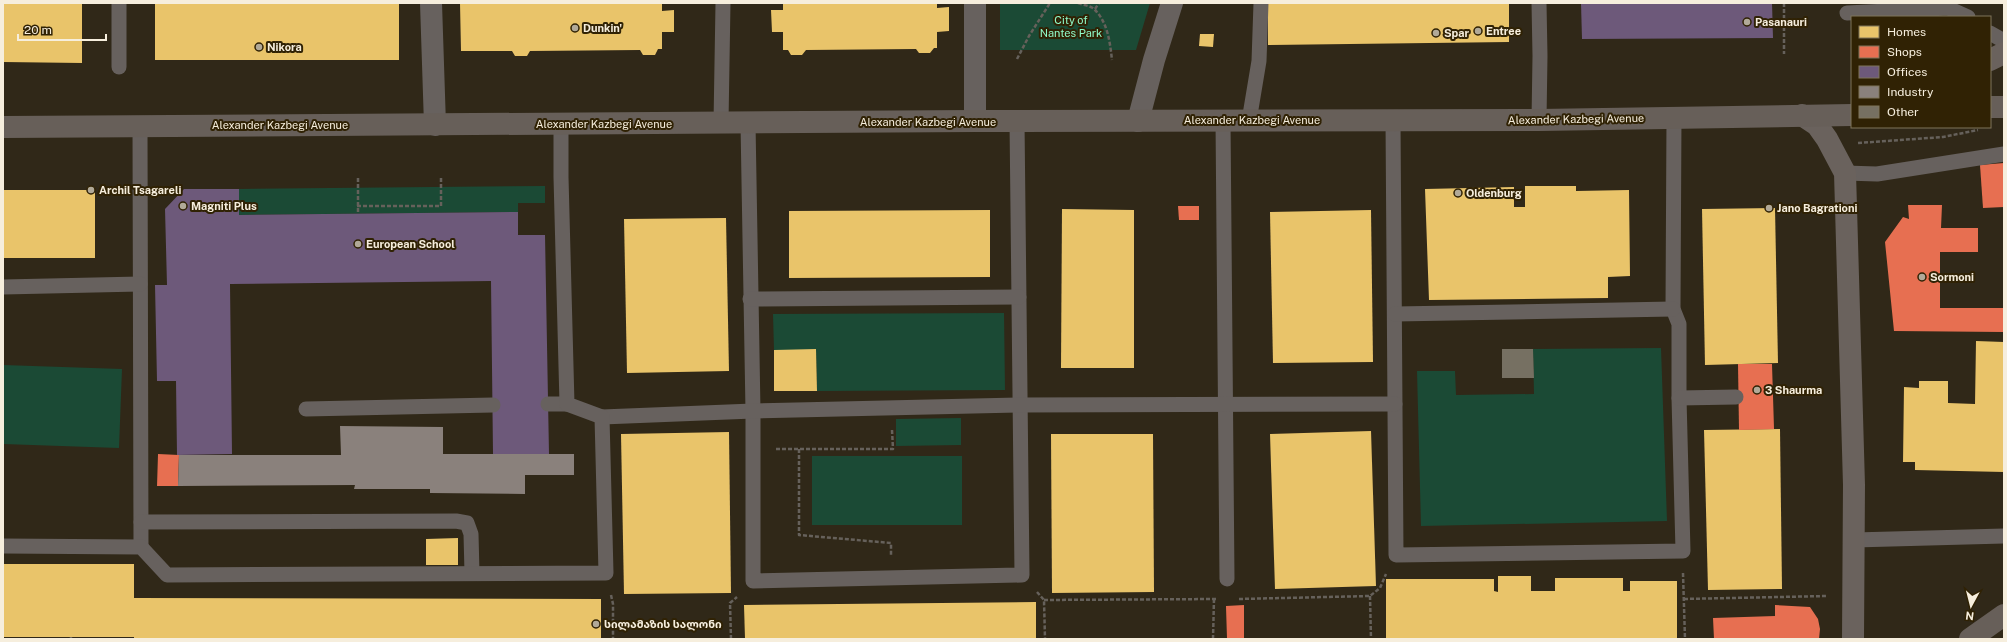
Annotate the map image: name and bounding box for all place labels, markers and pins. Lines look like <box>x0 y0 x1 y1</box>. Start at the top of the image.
place label: Pasanauri <box>1755 16 1807 28</box>
marker: Pasanauri <box>1742 17 1752 27</box>
place label: Dunkin' <box>583 22 622 34</box>
marker: Dunkin' <box>570 23 580 33</box>
place label: Entree <box>1486 25 1521 37</box>
marker: Entree <box>1473 26 1483 36</box>
place label: Spar <box>1444 27 1469 39</box>
marker: Spar <box>1431 28 1441 38</box>
place label: Nikora <box>267 41 302 53</box>
marker: Nikora <box>254 42 264 52</box>
place label: Archil Tsagareli <box>99 184 181 196</box>
marker: Archil Tsagareli <box>86 185 96 195</box>
place label: Oldenburg <box>1466 187 1522 199</box>
marker: Oldenburg <box>1453 188 1463 198</box>
place label: Magniti Plus <box>191 200 257 212</box>
marker: Magniti Plus <box>178 201 188 211</box>
place label: Jano Bagrationi <box>1777 202 1857 214</box>
marker: Jano Bagrationi <box>1764 203 1774 213</box>
place label: European School <box>366 238 455 250</box>
marker: European School <box>353 239 363 249</box>
place label: Sormoni <box>1930 271 1974 283</box>
marker: Sormoni <box>1917 272 1927 282</box>
place label: 3 Shaurma <box>1765 384 1822 396</box>
marker: 3 Shaurma <box>1752 385 1762 395</box>
place label: სილამაზის სალონი <box>604 618 722 631</box>
marker: სილამაზის სალონი <box>591 619 601 629</box>

